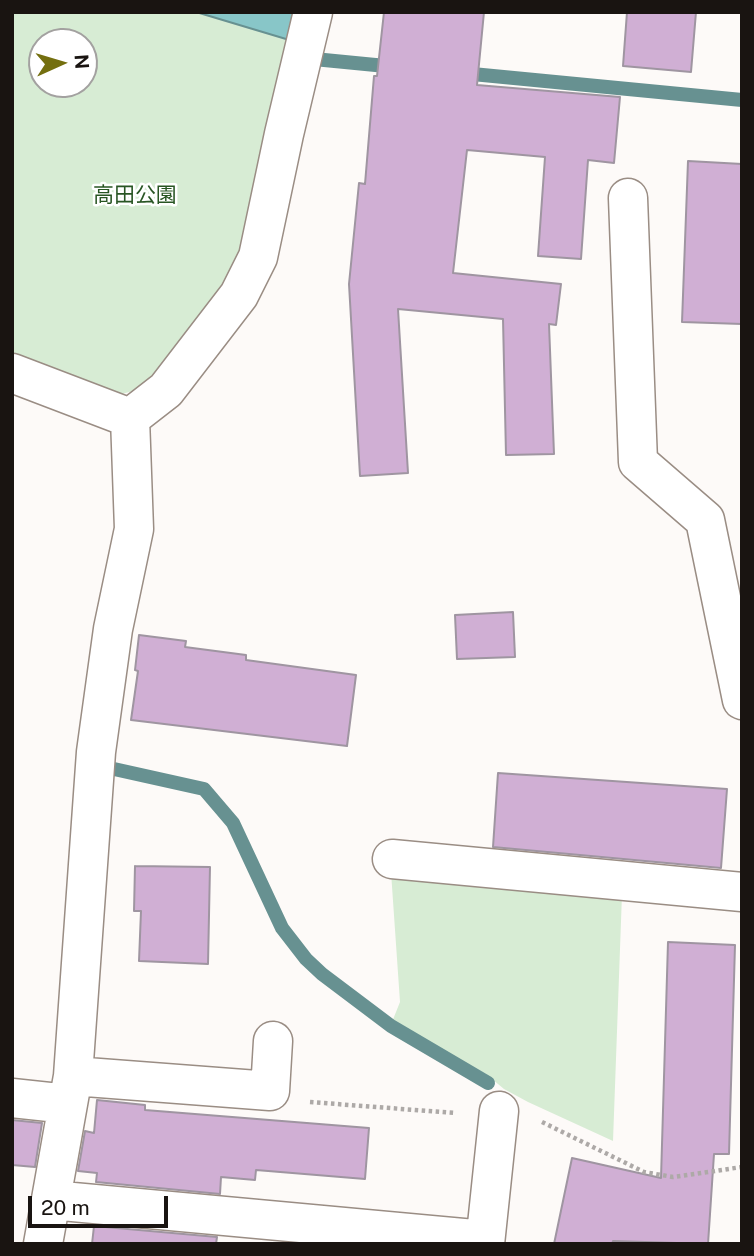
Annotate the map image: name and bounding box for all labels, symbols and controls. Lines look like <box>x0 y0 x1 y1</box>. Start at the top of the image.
north arrow <box>28 28 98 98</box>
text: N <box>70 53 93 70</box>
park label: 高田公園 <box>93 183 177 209</box>
scale bar <box>32 1182 172 1226</box>
text: 20 m <box>41 1195 90 1220</box>

